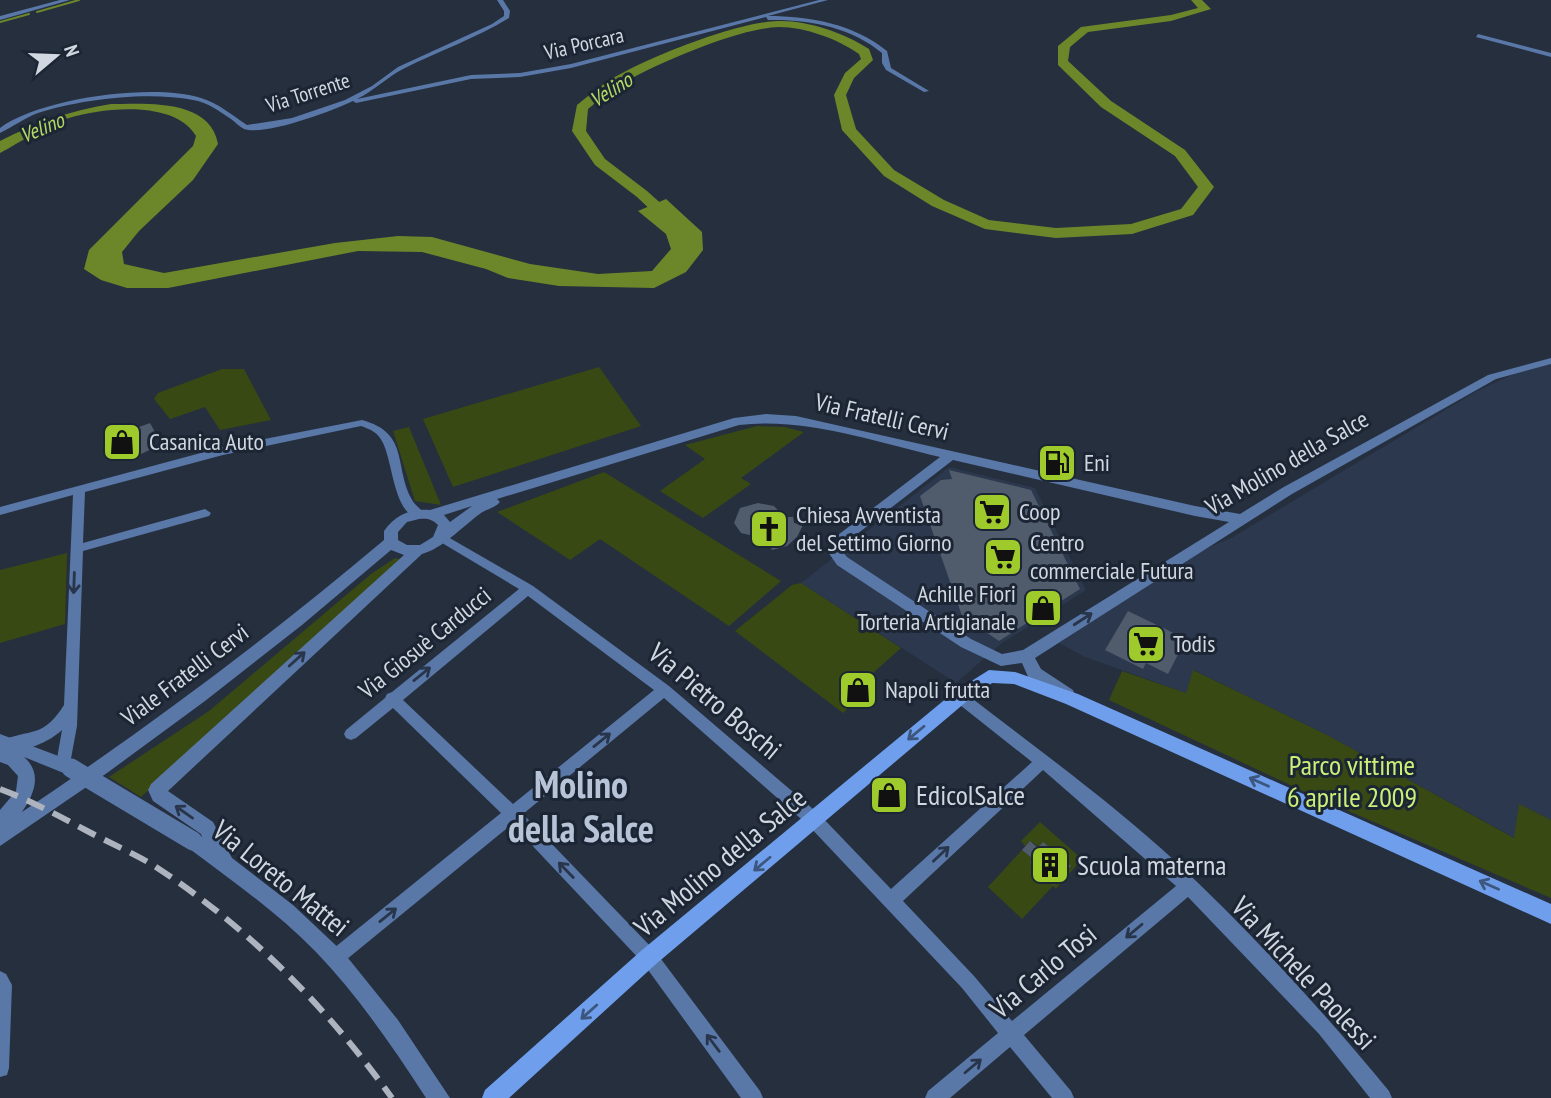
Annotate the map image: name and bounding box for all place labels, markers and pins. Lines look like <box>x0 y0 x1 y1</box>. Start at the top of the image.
shop icon: Casanica Auto <box>101 421 143 463</box>
place label: Casanica Auto <box>149 426 264 457</box>
fuel station icon: Eni <box>1036 442 1078 484</box>
place label: Eni <box>1084 447 1110 478</box>
supermarket icon: Coop <box>971 491 1013 533</box>
place label: Coop <box>1019 496 1061 527</box>
place label: Chiesa Avventista del Settimo Giorno <box>796 499 952 558</box>
church icon: Chiesa Avventista del Settimo Giorno <box>748 508 790 550</box>
place label: Centro commerciale Futura <box>1030 527 1194 586</box>
supermarket icon: Centro commerciale Futura <box>982 536 1024 578</box>
place label: Achille Fiori Torteria Artigianale <box>857 578 1016 637</box>
shop icon: Achille Fiori Torteria Artigianale <box>1022 587 1064 629</box>
supermarket icon: Todis <box>1125 623 1167 665</box>
place label: Todis <box>1173 628 1215 659</box>
shop icon: Napoli frutta <box>837 669 879 711</box>
place label: Napoli frutta <box>885 674 990 705</box>
shop icon: EdicolSalce <box>868 774 910 816</box>
place label: EdicolSalce <box>916 776 1025 813</box>
building icon: Scuola materna <box>1029 844 1071 886</box>
place label: Scuola materna <box>1077 846 1227 883</box>

